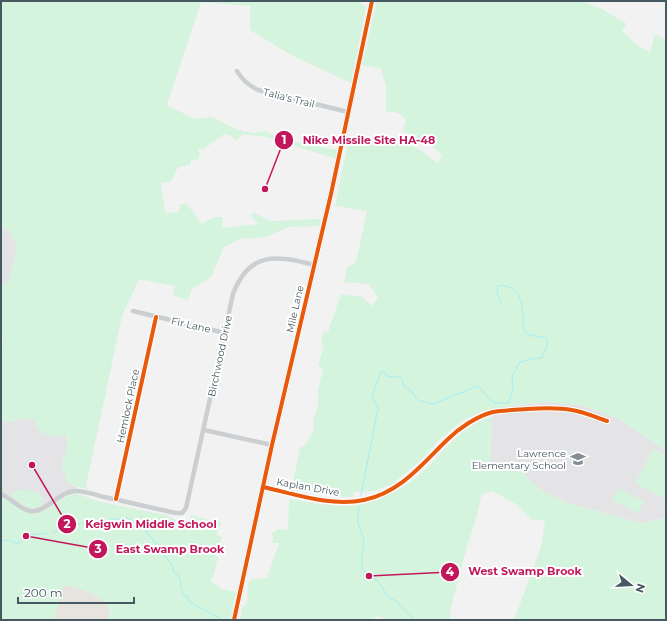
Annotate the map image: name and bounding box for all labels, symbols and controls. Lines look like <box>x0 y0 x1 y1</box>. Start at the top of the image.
street label: Talia's Trail <box>262 85 316 111</box>
callout: Nike Missile Site HA-48 <box>274 129 443 152</box>
text: 1 <box>282 132 286 147</box>
text: Nike Missile Site HA-48 <box>303 133 435 147</box>
street label: Mile Lane <box>283 284 307 334</box>
street label: Fir Lane <box>170 314 212 336</box>
street label: Birchwood Drive <box>205 314 235 398</box>
street label: Hemlock Place <box>114 368 142 444</box>
place label: Lawrence Elementary School <box>472 447 566 472</box>
school or university icon: Lawrence Elementary School <box>569 450 587 468</box>
street label: Kaplan Drive <box>275 475 341 499</box>
callout: Keigwin Middle School <box>57 513 225 536</box>
text: 2 <box>63 516 71 531</box>
text: Keigwin Middle School <box>85 517 217 531</box>
callout: East Swamp Brook <box>88 538 233 561</box>
text: 3 <box>93 541 102 556</box>
text: East Swamp Brook <box>116 542 225 556</box>
callout: West Swamp Brook <box>440 560 590 583</box>
text: 4 <box>446 564 455 579</box>
text: West Swamp Brook <box>468 564 583 578</box>
north arrow <box>611 565 651 605</box>
scale bar <box>18 579 134 605</box>
text: N <box>632 582 649 594</box>
text: 200 m <box>24 585 63 600</box>

